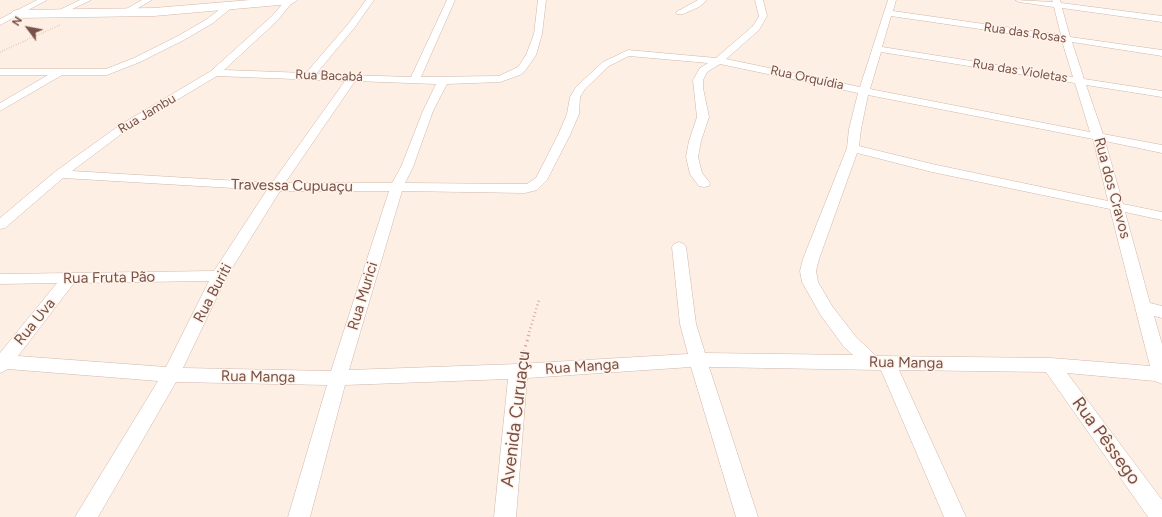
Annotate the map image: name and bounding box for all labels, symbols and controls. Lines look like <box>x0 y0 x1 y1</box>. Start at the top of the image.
north arrow <box>8 8 48 48</box>
text: N <box>10 14 25 28</box>
street label: Rua das Rosas <box>983 19 1067 47</box>
street label: Rua das Violetas <box>971 56 1069 86</box>
street label: Rua Orquídia <box>769 63 845 93</box>
street label: Rua Bacabá <box>295 67 363 85</box>
street label: Rua Jambu <box>115 91 179 137</box>
street label: Rua dos Cravos <box>1090 135 1134 241</box>
street label: Travessa Cupuaçu <box>231 176 353 196</box>
street label: Rua Buriti <box>190 260 236 326</box>
street label: Rua Murici <box>344 260 382 332</box>
street label: Rua Fruta Pão <box>63 268 155 288</box>
street label: Rua Uva <box>11 295 59 349</box>
street label: Avenida Curuaçu <box>497 349 535 489</box>
street label: Rua Manga <box>869 353 943 373</box>
street label: Rua Manga <box>544 355 620 379</box>
street label: Rua Manga <box>221 367 295 387</box>
street label: Rua Pêssego <box>1067 393 1145 489</box>

